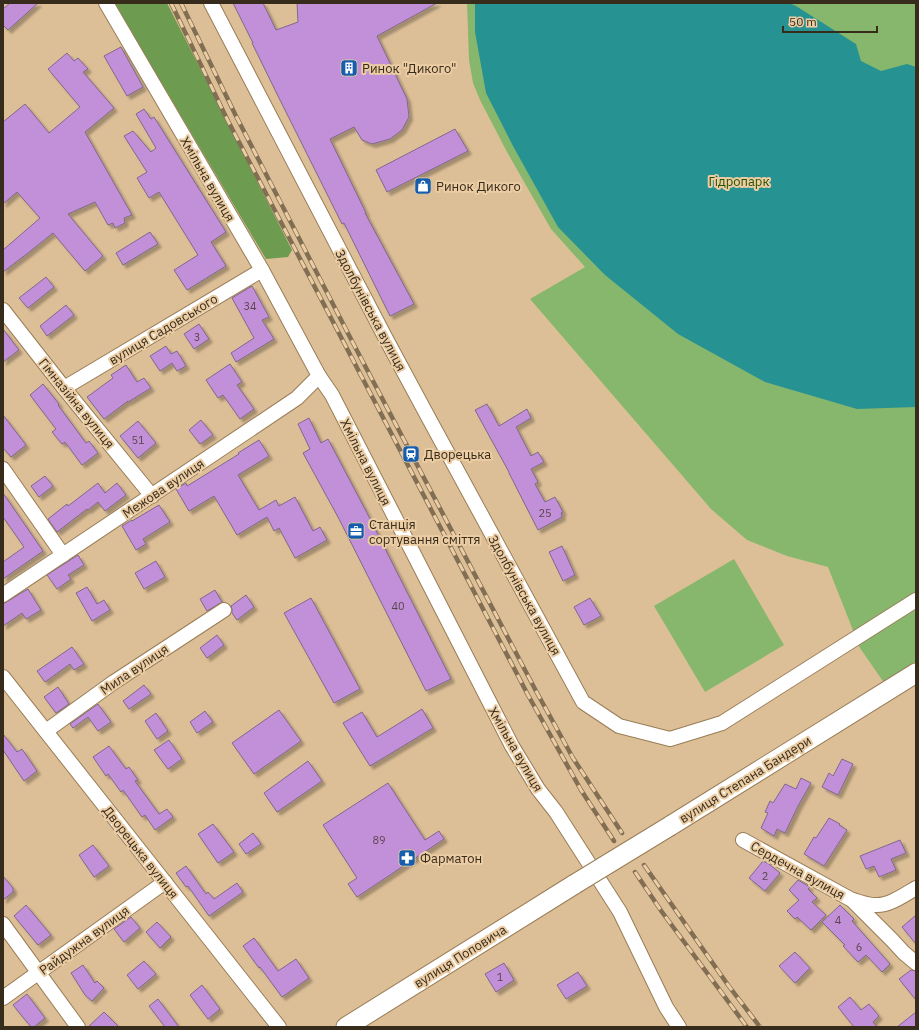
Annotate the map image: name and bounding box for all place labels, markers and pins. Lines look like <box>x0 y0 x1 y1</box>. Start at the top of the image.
building icon: Ринок "Дикого" <box>339 58 359 78</box>
place label: Ринок "Дикого" <box>362 60 456 77</box>
shop icon: Ринок Дикого <box>413 176 433 196</box>
place label: Ринок Дикого <box>436 178 521 195</box>
station icon: Дворецька <box>401 444 421 464</box>
place label: Дворецька <box>424 446 491 463</box>
place label: Станція сортування сміття <box>369 516 480 548</box>
office icon: Станція сортування сміття <box>346 521 366 541</box>
pharmacy icon: Фарматон <box>397 848 417 868</box>
place label: Фарматон <box>420 850 482 867</box>

